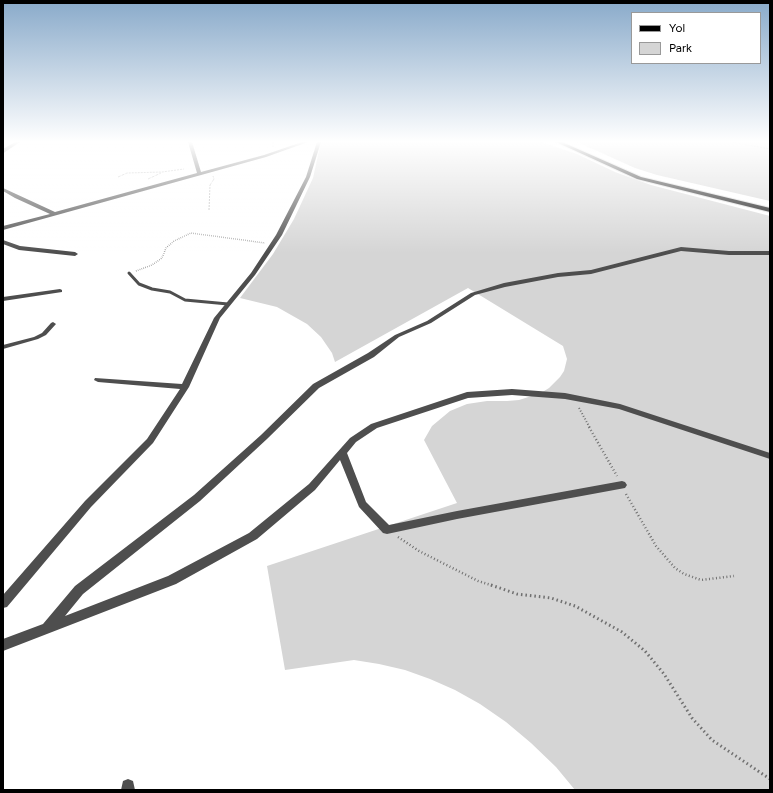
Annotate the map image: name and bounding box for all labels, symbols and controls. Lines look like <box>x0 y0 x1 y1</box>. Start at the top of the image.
legend <box>631 12 761 64</box>
text: Yol <box>669 21 685 35</box>
text: Park <box>669 41 692 55</box>

